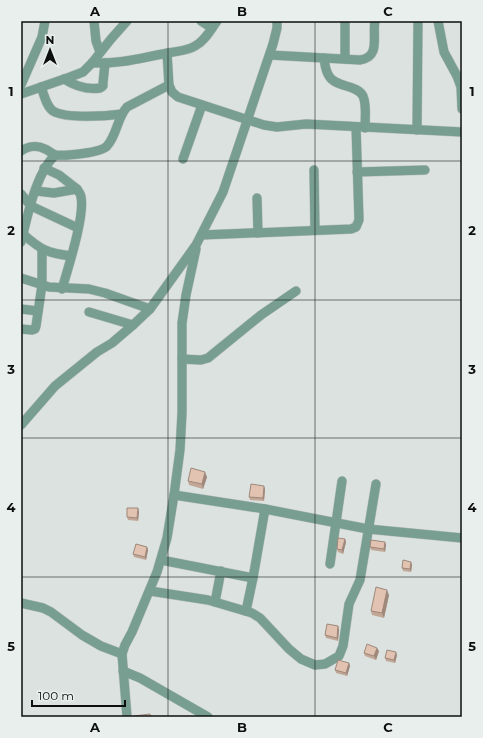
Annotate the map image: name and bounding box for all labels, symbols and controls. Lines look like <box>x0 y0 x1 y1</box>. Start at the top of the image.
text: A <box>89 3 101 19</box>
text: B <box>237 3 247 19</box>
text: C <box>383 3 393 19</box>
north arrow <box>30 30 70 70</box>
text: N <box>46 33 54 47</box>
text: 1 <box>8 83 14 99</box>
text: 1 <box>469 83 475 99</box>
text: 2 <box>7 222 15 238</box>
text: 2 <box>468 222 476 238</box>
text: 3 <box>6 361 15 377</box>
text: 3 <box>467 361 476 377</box>
text: 4 <box>7 499 16 515</box>
text: 4 <box>468 499 477 515</box>
text: 5 <box>7 638 15 654</box>
text: 5 <box>468 638 476 654</box>
scale bar <box>32 682 125 708</box>
text: 100 m <box>38 688 74 703</box>
text: A <box>89 719 101 735</box>
text: B <box>237 719 247 735</box>
text: C <box>383 719 393 735</box>

